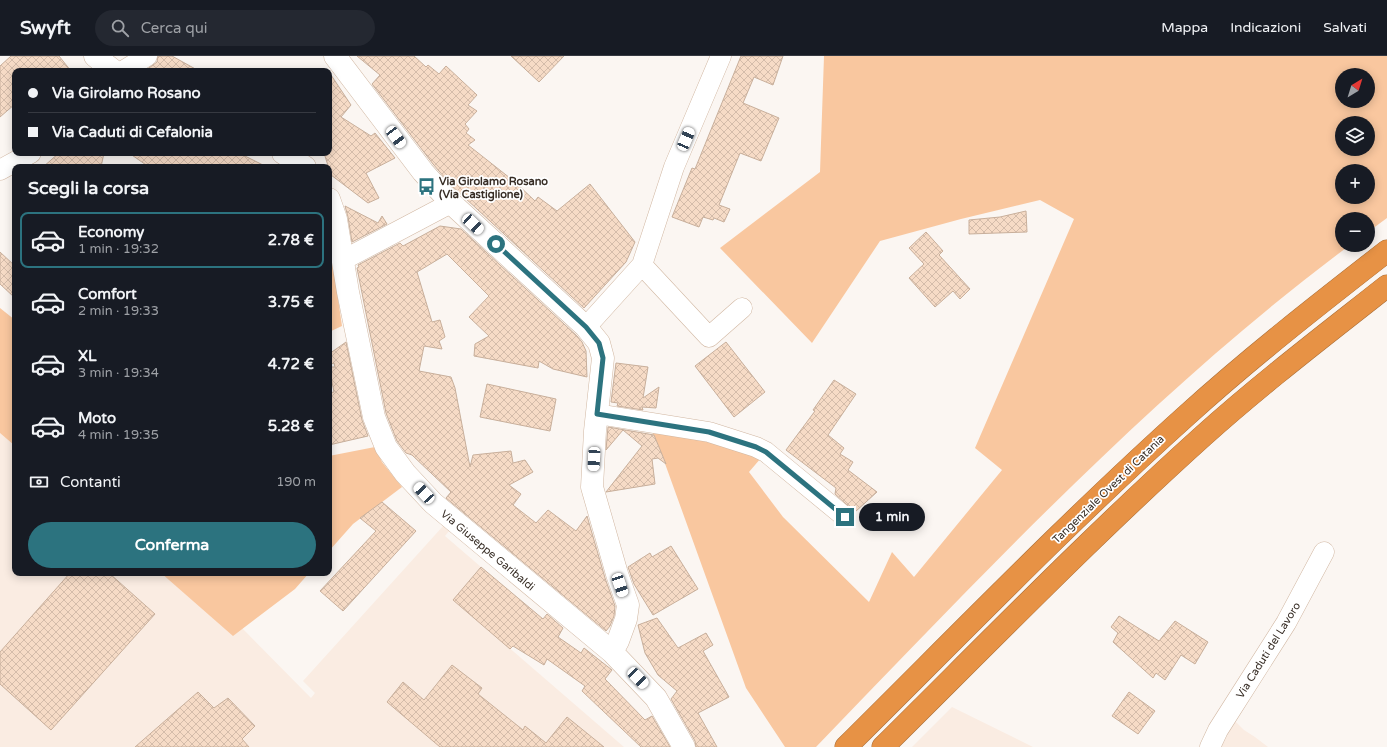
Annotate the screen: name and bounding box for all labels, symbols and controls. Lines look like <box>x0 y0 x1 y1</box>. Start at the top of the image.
search box <box>95 10 375 46</box>
text: Swyft <box>20 17 71 39</box>
icon: search <box>109 17 131 39</box>
text: Cerca qui <box>141 19 208 37</box>
text: Mappa <box>1161 19 1208 36</box>
text: Indicazioni <box>1230 19 1301 36</box>
text: Salvati <box>1323 19 1367 36</box>
north arrow <box>1335 68 1375 108</box>
map controls <box>1335 68 1375 252</box>
text: Via Girolamo Rosano <box>52 84 201 102</box>
button: layers <box>1335 116 1375 156</box>
text: Via Caduti di Cefalonia <box>52 123 213 141</box>
car <box>384 124 408 150</box>
car <box>676 126 696 152</box>
button: + <box>1335 164 1375 204</box>
place label: Via Girolamo Rosano (Via Castiglione) <box>439 175 548 202</box>
text: Scegli la corsa <box>28 177 149 199</box>
bus stop icon: Via Girolamo Rosano (Via Castiglione) <box>416 177 436 197</box>
car <box>460 211 486 237</box>
button: − <box>1335 212 1375 252</box>
icon: car <box>30 222 66 258</box>
text: Economy <box>78 223 144 241</box>
text: 2.78 € <box>268 231 314 249</box>
route start <box>487 235 505 253</box>
text: 1 min · 19:32 <box>78 241 159 257</box>
icon: car <box>30 284 66 320</box>
text: Comfort <box>78 285 137 303</box>
text: 3.75 € <box>268 293 314 311</box>
text: 2 min · 19:33 <box>78 303 159 319</box>
icon: car <box>30 346 66 382</box>
text: XL <box>78 347 97 365</box>
text: 4.72 € <box>268 355 314 373</box>
text: 3 min · 19:34 <box>78 365 159 381</box>
icon: car <box>30 408 66 444</box>
text: Moto <box>78 409 116 427</box>
text: 5.28 € <box>268 417 314 435</box>
text: 4 min · 19:35 <box>78 427 159 443</box>
street label: Tangenziale Ovest di Catania <box>1050 432 1167 546</box>
car <box>587 447 601 471</box>
icon: cash <box>28 471 50 493</box>
text: Contanti <box>60 473 121 491</box>
text: 190 m <box>276 474 316 490</box>
car <box>411 480 437 506</box>
callout: 1 min <box>859 503 925 531</box>
street label: Via Giuseppe Garibaldi <box>438 507 537 593</box>
route end <box>836 508 854 526</box>
text: 1 min <box>875 509 909 525</box>
button: Conferma <box>28 522 316 568</box>
car <box>610 572 630 598</box>
street label: Via Caduti del Lavoro <box>1234 600 1303 701</box>
car <box>625 665 651 691</box>

